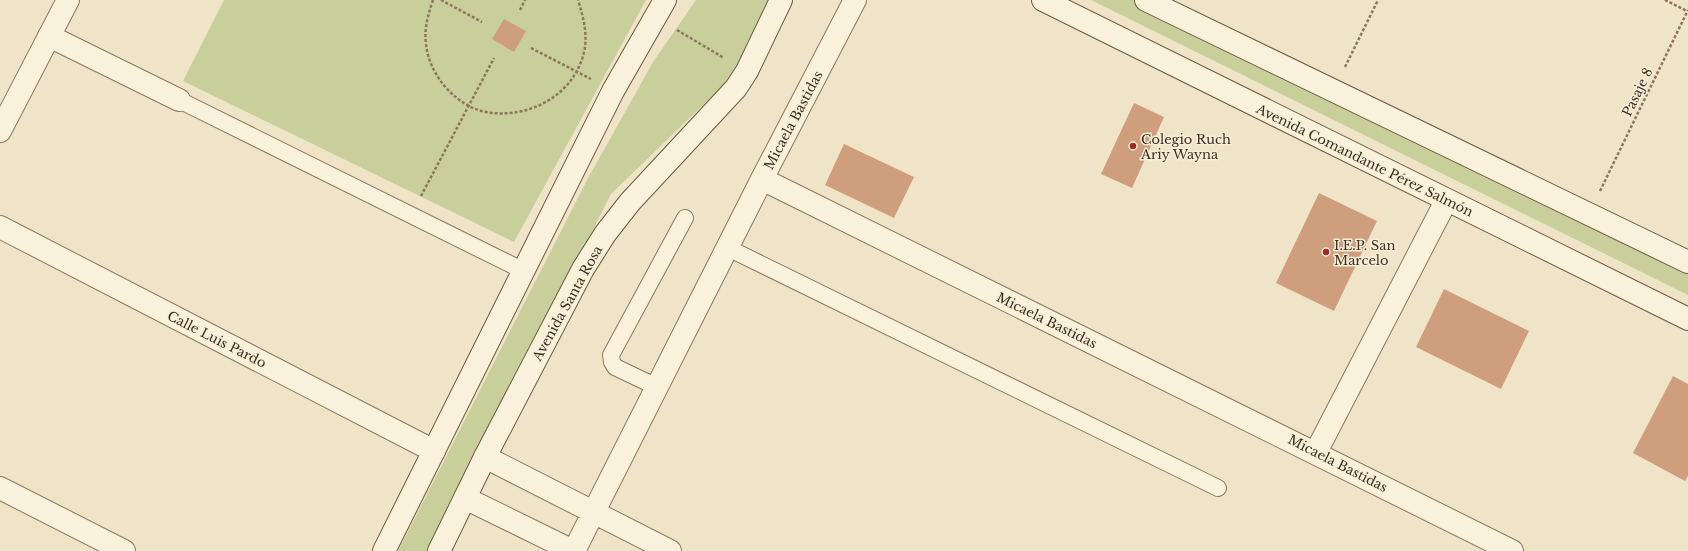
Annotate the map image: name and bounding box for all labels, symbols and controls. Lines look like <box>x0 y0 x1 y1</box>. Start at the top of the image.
street label: Pasaje 8 <box>1618 65 1657 119</box>
street label: Micaela Bastidas <box>760 68 827 173</box>
street label: Avenida Comandante Pérez Salmón <box>1253 100 1476 221</box>
place label: Colegio Ruch Ariy Wayna <box>1140 131 1231 163</box>
marker: Colegio Ruch Ariy Wayna <box>1128 141 1138 151</box>
place label: I.E.P. San Marcelo <box>1334 237 1395 269</box>
street label: Avenida Santa Rosa <box>528 242 607 365</box>
marker: I.E.P. San Marcelo <box>1321 247 1331 257</box>
street label: Micaela Bastidas <box>994 289 1100 352</box>
street label: Calle Luis Pardo <box>164 307 269 372</box>
street label: Micaela Bastidas <box>1285 431 1391 496</box>

